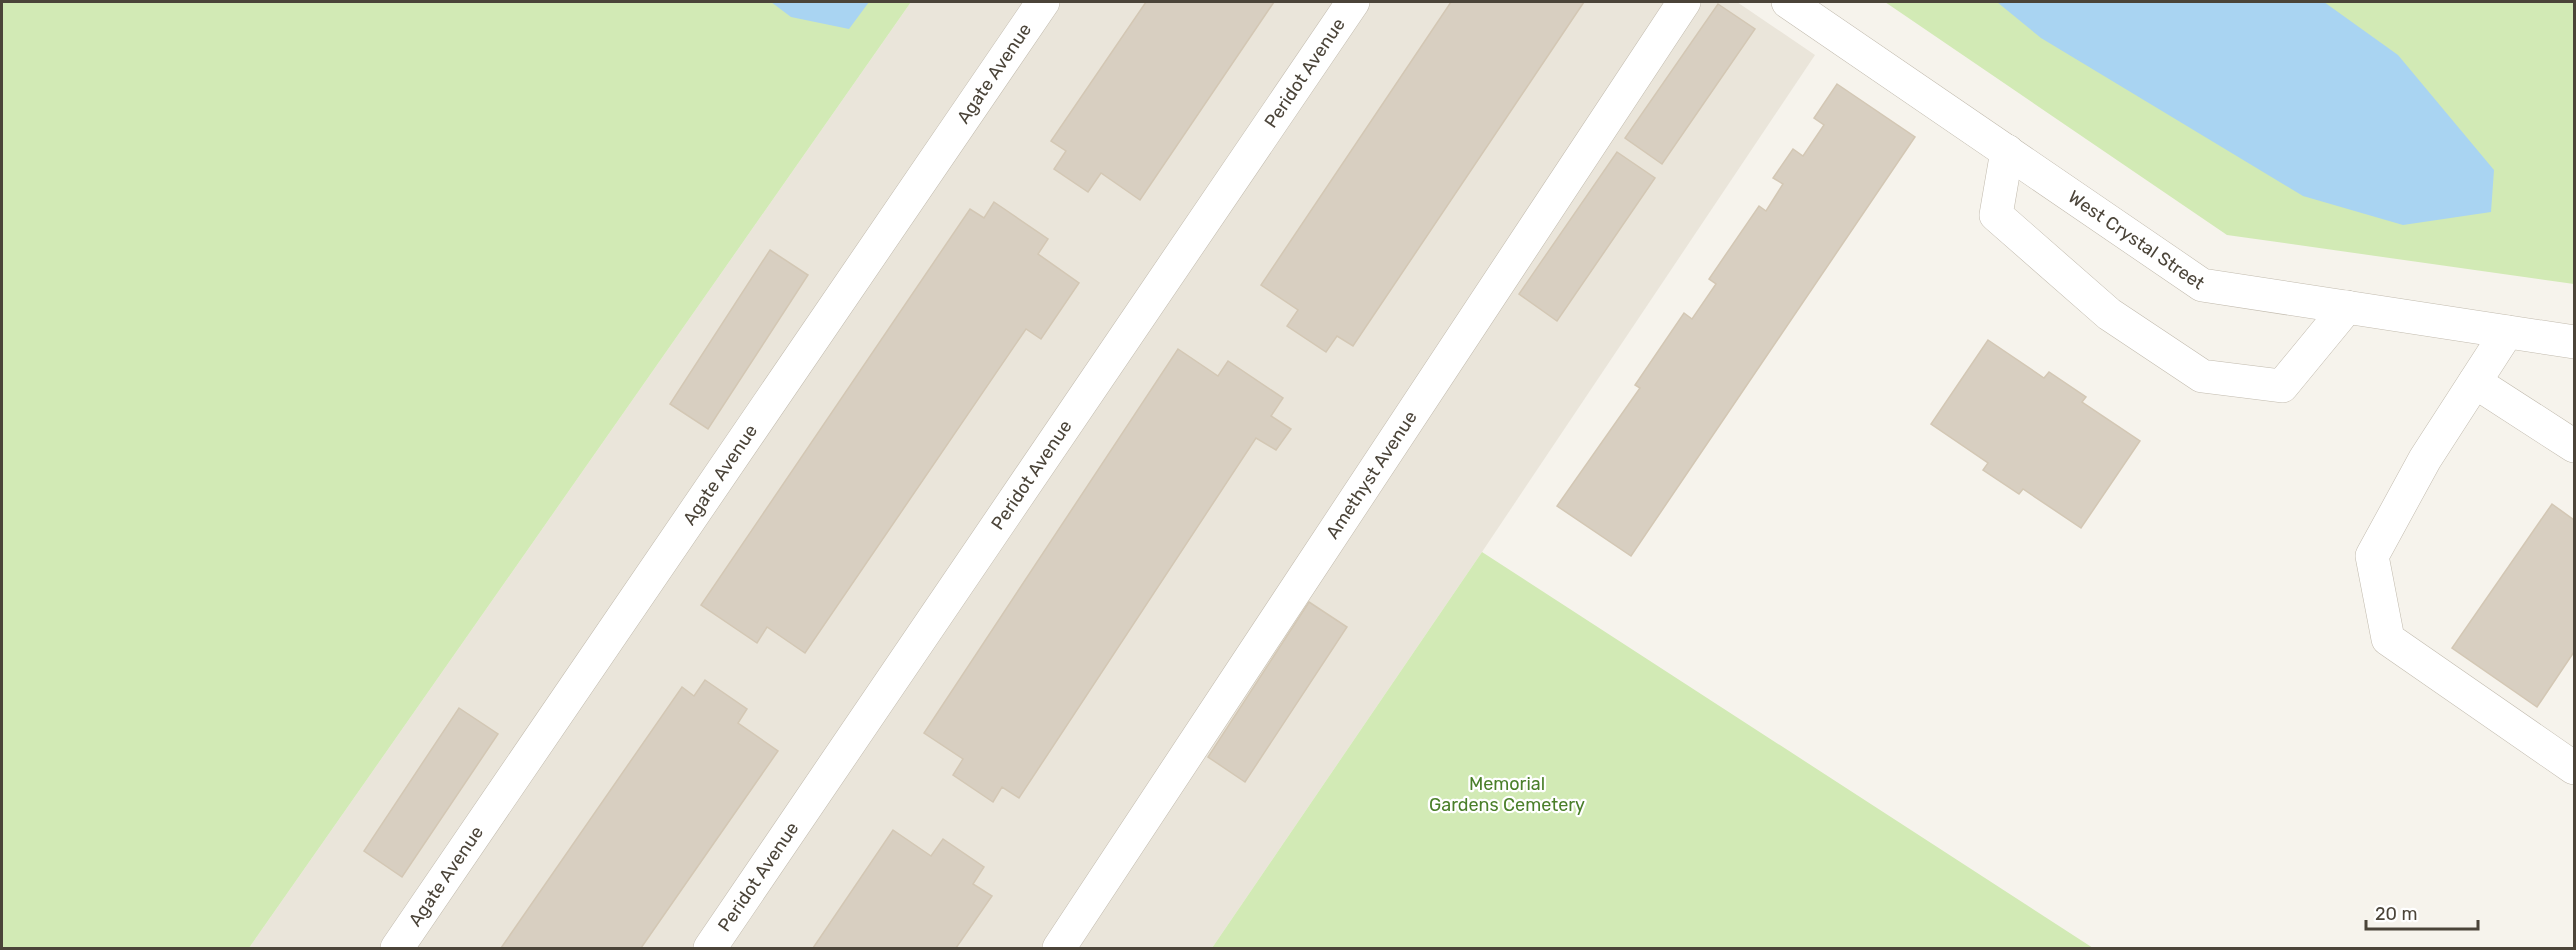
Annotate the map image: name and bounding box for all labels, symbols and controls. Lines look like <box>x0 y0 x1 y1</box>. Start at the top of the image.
street label: Peridot Avenue <box>1260 14 1350 132</box>
street label: Agate Avenue <box>952 19 1036 128</box>
street label: West Crystal Street <box>2064 186 2209 294</box>
street label: Amethyst Avenue <box>1321 407 1422 543</box>
street label: Peridot Avenue <box>987 416 1077 534</box>
street label: Agate Avenue <box>678 420 762 529</box>
park label: Memorial Gardens Cemetery <box>1429 773 1585 816</box>
street label: Peridot Avenue <box>713 818 803 936</box>
street label: Agate Avenue <box>404 822 488 931</box>
scale bar <box>2366 893 2478 931</box>
text: 20 m <box>2375 903 2417 925</box>

